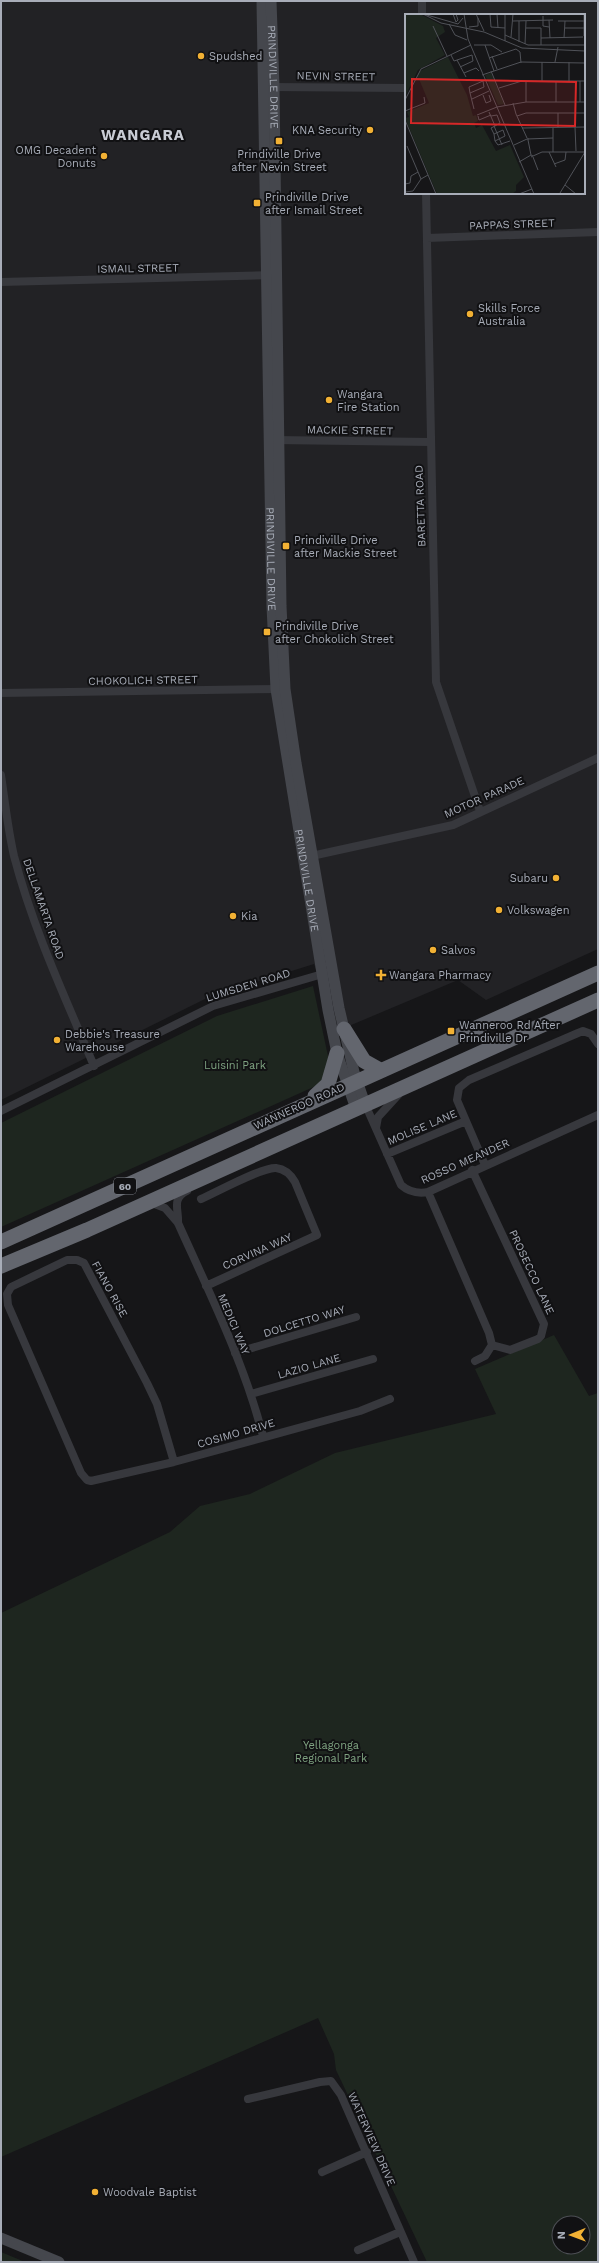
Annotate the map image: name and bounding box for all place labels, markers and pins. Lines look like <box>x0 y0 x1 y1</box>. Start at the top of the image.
place label: Spudshed <box>209 50 262 63</box>
marker: Spudshed <box>196 51 206 61</box>
place label: KNA Security <box>292 124 362 137</box>
marker: KNA Security <box>365 125 375 135</box>
marker: Prindiville Drive after Nevin Street <box>274 136 284 146</box>
place label: OMG Decadent Donuts <box>15 144 96 170</box>
place label: Prindiville Drive after Nevin Street <box>231 148 327 174</box>
marker: OMG Decadent Donuts <box>99 151 109 161</box>
place label: Prindiville Drive after Ismail Street <box>265 191 363 217</box>
marker: Prindiville Drive after Ismail Street <box>252 198 262 208</box>
place label: Skills Force Australia <box>478 302 540 328</box>
marker: Skills Force Australia <box>465 309 475 319</box>
place label: Wangara Fire Station <box>337 388 400 414</box>
marker: Wangara Fire Station <box>324 395 334 405</box>
place label: Prindiville Drive after Mackie Street <box>294 534 397 560</box>
marker: Prindiville Drive after Mackie Street <box>281 541 291 551</box>
place label: Prindiville Drive after Chokolich Street <box>275 620 394 646</box>
marker: Prindiville Drive after Chokolich Street <box>262 627 272 637</box>
place label: Subaru <box>510 872 548 885</box>
marker: Subaru <box>551 873 561 883</box>
place label: Volkswagen <box>507 904 569 917</box>
marker: Volkswagen <box>494 905 504 915</box>
place label: Kia <box>241 910 257 923</box>
marker: Kia <box>228 911 238 921</box>
place label: Salvos <box>441 944 476 957</box>
marker: Salvos <box>428 945 438 955</box>
place label: Wangara Pharmacy <box>389 969 491 982</box>
marker: Wangara Pharmacy <box>376 970 386 980</box>
place label: Wanneroo Rd After Prindiville Dr <box>459 1019 561 1045</box>
marker: Wanneroo Rd After Prindiville Dr <box>446 1026 456 1036</box>
place label: Debbie's Treasure Warehouse <box>65 1028 160 1054</box>
marker: Debbie's Treasure Warehouse <box>52 1035 62 1045</box>
place label: Woodvale Baptist <box>103 2186 197 2199</box>
marker: Woodvale Baptist <box>90 2187 100 2197</box>

